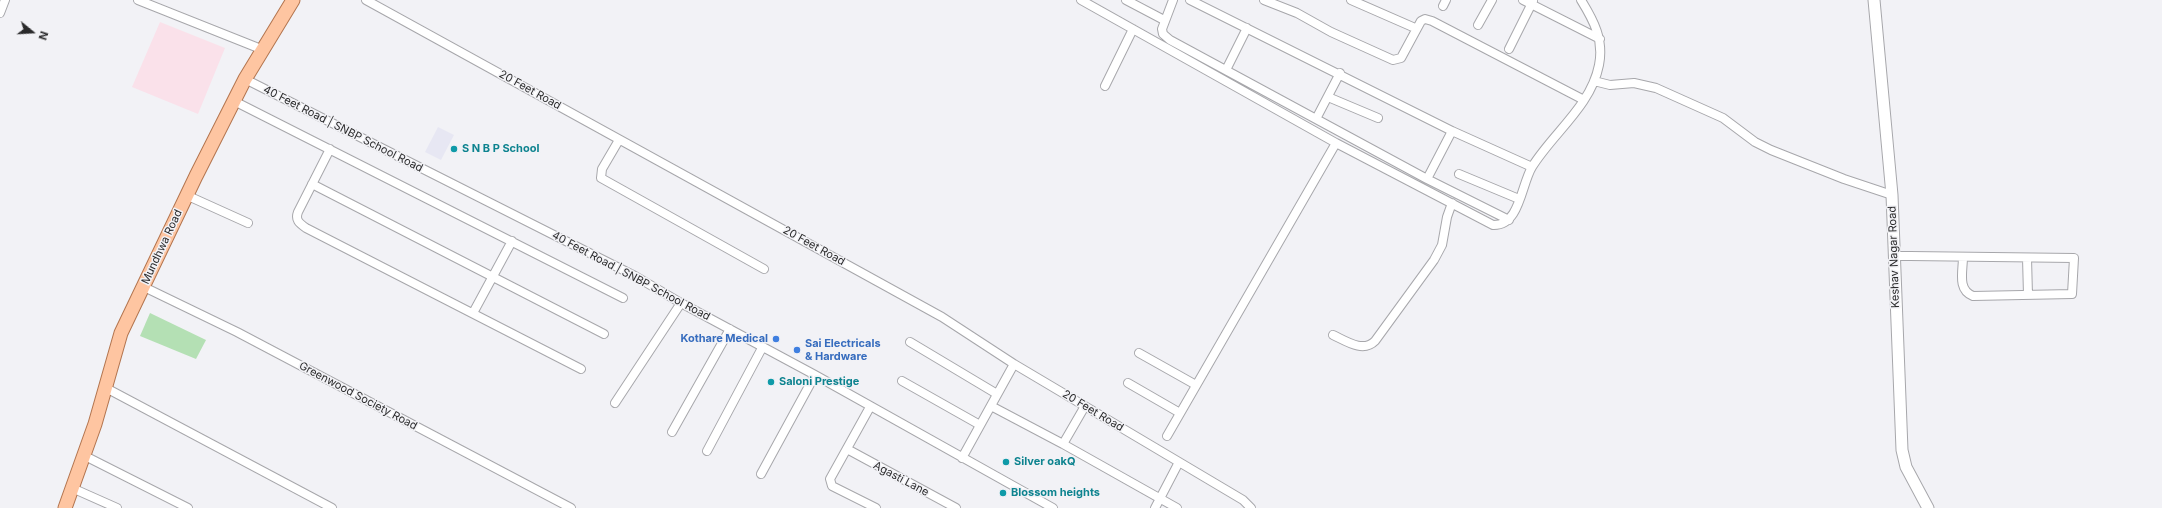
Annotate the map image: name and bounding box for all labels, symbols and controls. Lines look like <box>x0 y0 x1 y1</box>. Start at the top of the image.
north arrow <box>12 12 52 52</box>
text: N <box>35 30 51 42</box>
street label: 20 Feet Road <box>497 68 563 112</box>
street label: 40 Feet Road | SNBP School Road <box>261 83 425 175</box>
place label: S N B P School <box>462 142 539 156</box>
marker: S N B P School <box>449 144 459 154</box>
street label: Keshav Nagar Road <box>1886 206 1902 308</box>
street label: Mundhwa Road <box>139 208 185 286</box>
street label: 20 Feet Road <box>781 224 847 268</box>
street label: 40 Feet Road | SNBP School Road <box>550 229 712 323</box>
place label: Kothare Medical <box>680 332 768 346</box>
marker: Kothare Medical <box>771 334 781 344</box>
place label: Sai Electricals & Hardware <box>805 337 881 363</box>
marker: Sai Electricals & Hardware <box>792 345 802 355</box>
street label: Greenwood Society Road <box>297 359 419 433</box>
place label: Saloni Prestige <box>779 375 859 389</box>
marker: Saloni Prestige <box>766 377 776 387</box>
street label: 20 Feet Road <box>1060 388 1126 434</box>
place label: Silver oakQ <box>1014 455 1075 469</box>
marker: Silver oakQ <box>1001 457 1011 467</box>
street label: Agasti Lane <box>871 459 931 499</box>
place label: Blossom heights <box>1011 486 1100 500</box>
marker: Blossom heights <box>998 488 1008 498</box>

